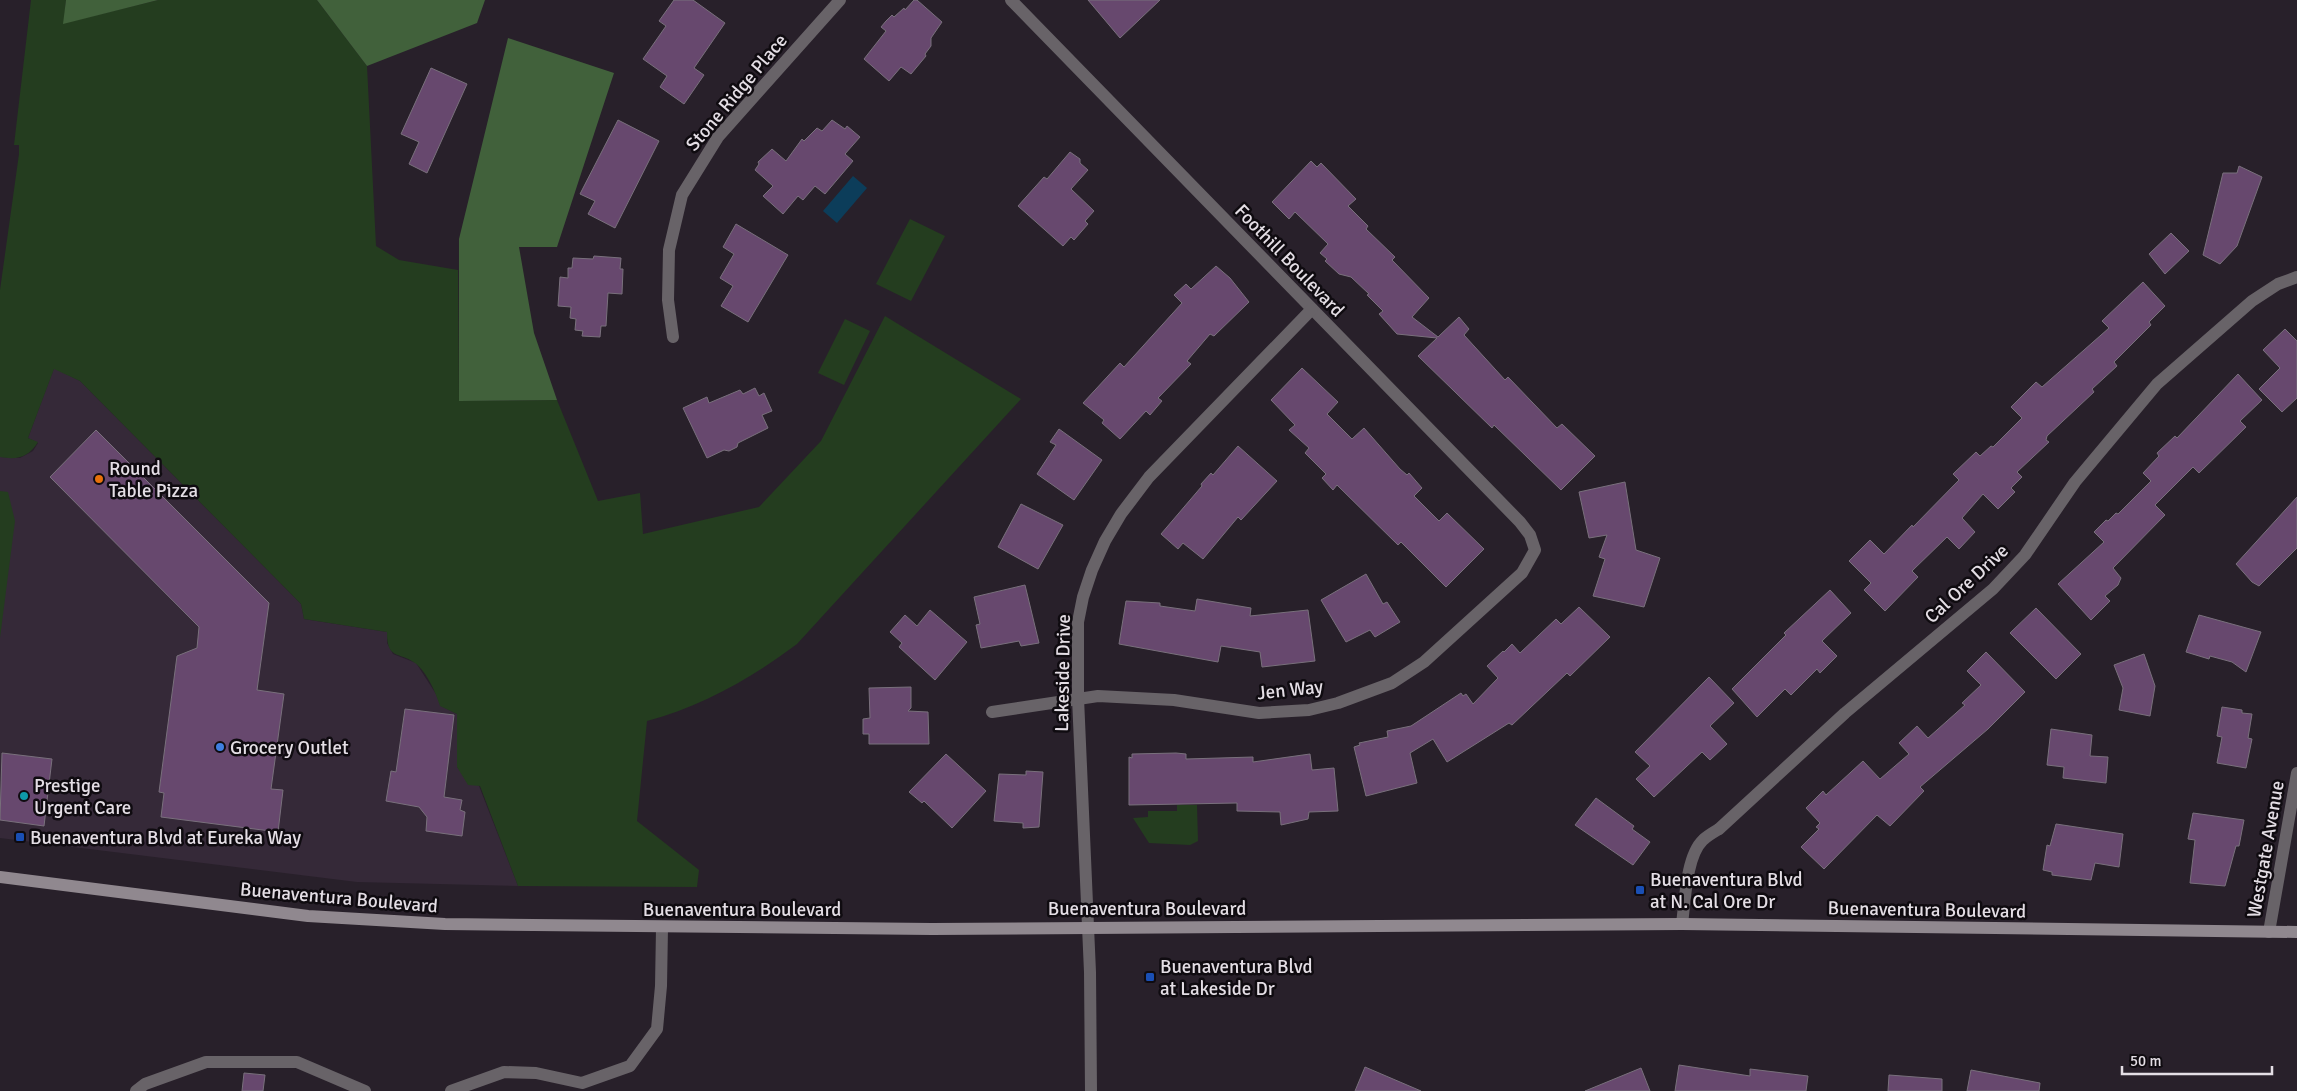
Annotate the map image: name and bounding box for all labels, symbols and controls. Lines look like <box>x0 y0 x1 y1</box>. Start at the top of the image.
street label: Stone Ridge Place <box>681 29 793 156</box>
street label: Foothill Boulevard <box>1229 199 1349 322</box>
place label: Round Table Pizza <box>109 457 198 503</box>
marker: Round Table Pizza <box>93 473 105 485</box>
street label: Cal Ore Drive <box>1920 539 2014 629</box>
street label: Lakeside Drive <box>1050 614 1076 732</box>
street label: Jen Way <box>1256 675 1324 705</box>
place label: Grocery Outlet <box>230 736 349 760</box>
marker: Grocery Outlet <box>214 741 226 753</box>
place label: Prestige Urgent Care <box>34 774 131 820</box>
street label: Westgate Avenue <box>2242 779 2290 920</box>
marker: Prestige Urgent Care <box>18 790 30 802</box>
place label: Buenaventura Blvd at Eureka Way <box>30 826 301 850</box>
marker: Buenaventura Blvd at Eureka Way <box>14 831 26 843</box>
place label: Buenaventura Blvd at N. Cal Ore Dr <box>1650 868 1803 914</box>
street label: Buenaventura Boulevard <box>239 877 439 919</box>
marker: Buenaventura Blvd at N. Cal Ore Dr <box>1634 884 1646 896</box>
street label: Buenaventura Boulevard <box>1827 896 2026 924</box>
street label: Buenaventura Boulevard <box>1048 897 1246 921</box>
street label: Buenaventura Boulevard <box>643 898 841 922</box>
place label: Buenaventura Blvd at Lakeside Dr <box>1160 955 1313 1001</box>
marker: Buenaventura Blvd at Lakeside Dr <box>1144 971 1156 983</box>
scale bar <box>2122 1044 2272 1076</box>
text: 50 m <box>2130 1052 2161 1070</box>

